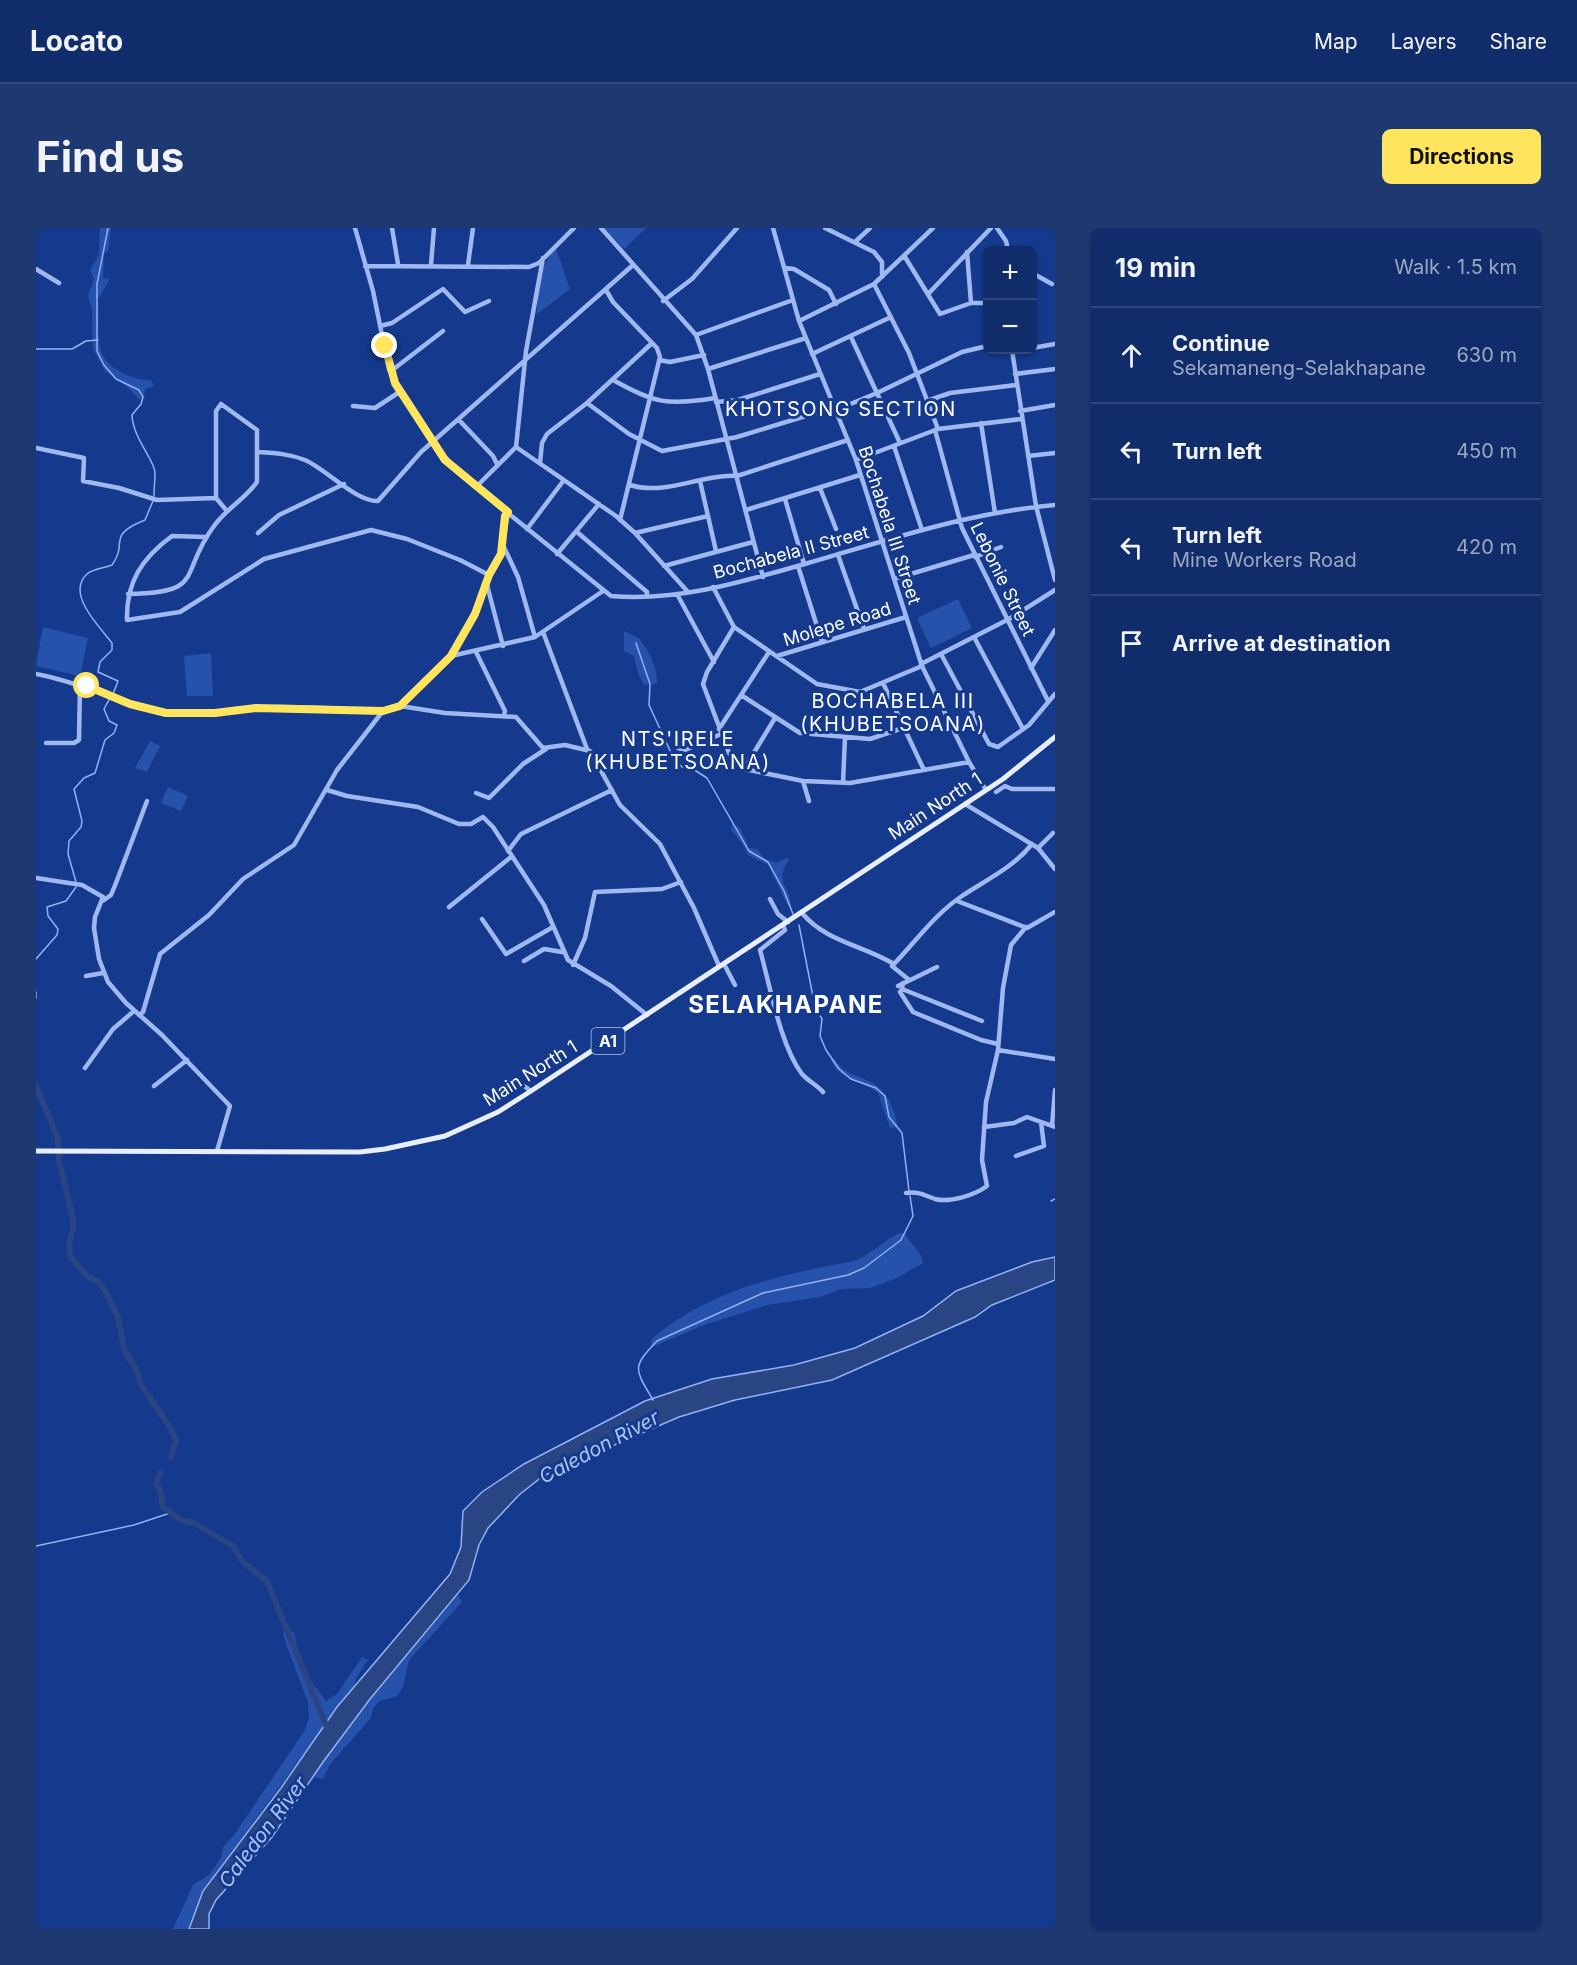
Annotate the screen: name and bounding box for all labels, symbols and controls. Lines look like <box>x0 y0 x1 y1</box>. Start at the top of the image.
text: Locato <box>30 24 123 58</box>
text: Map <box>1314 29 1358 54</box>
text: Layers <box>1391 29 1457 54</box>
text: Share <box>1490 29 1547 54</box>
button: Directions <box>1382 129 1541 184</box>
text: Find us <box>36 131 184 182</box>
map controls <box>983 246 1037 354</box>
button: + <box>983 246 1037 300</box>
text: 19 min <box>1115 252 1196 283</box>
text: Walk · 1.5 km <box>1394 255 1517 279</box>
button: − <box>983 300 1037 354</box>
text: Continue <box>1172 330 1270 356</box>
route end <box>371 332 397 358</box>
icon: ahead <box>1115 339 1148 372</box>
text: 630 m <box>1456 343 1517 367</box>
text: Sekamaneng-Selakhapane <box>1172 356 1426 380</box>
district label: KHOTSONG SECTION <box>725 397 957 421</box>
icon: left <box>1115 435 1148 468</box>
text: Turn left <box>1172 438 1262 464</box>
text: 450 m <box>1456 439 1517 463</box>
street label: Bochabela III Street <box>855 443 926 607</box>
street label: Lebonie Street <box>966 519 1040 639</box>
street label: Bochabela II Street <box>711 521 871 583</box>
text: Turn left <box>1172 522 1262 548</box>
icon: left <box>1115 531 1148 564</box>
text: 420 m <box>1456 535 1517 559</box>
text: Mine Workers Road <box>1172 548 1357 572</box>
street label: Molepe Road <box>780 598 894 650</box>
icon: arrive <box>1115 627 1148 660</box>
text: Arrive at destination <box>1172 630 1391 656</box>
route start <box>73 672 99 698</box>
district label: BOCHABELA III (KHUBETSOANA) <box>800 689 986 736</box>
district label: NTS'IRELE (KHUBETSOANA) <box>585 727 771 774</box>
street label: Main North 1 <box>885 768 985 844</box>
district label: SELAKHAPANE <box>688 990 884 1019</box>
road number: A1 <box>592 1028 624 1054</box>
street label: Main North 1 <box>479 1036 581 1110</box>
water label: Caledon River <box>535 1405 664 1489</box>
water label: Caledon River <box>214 1771 313 1892</box>

